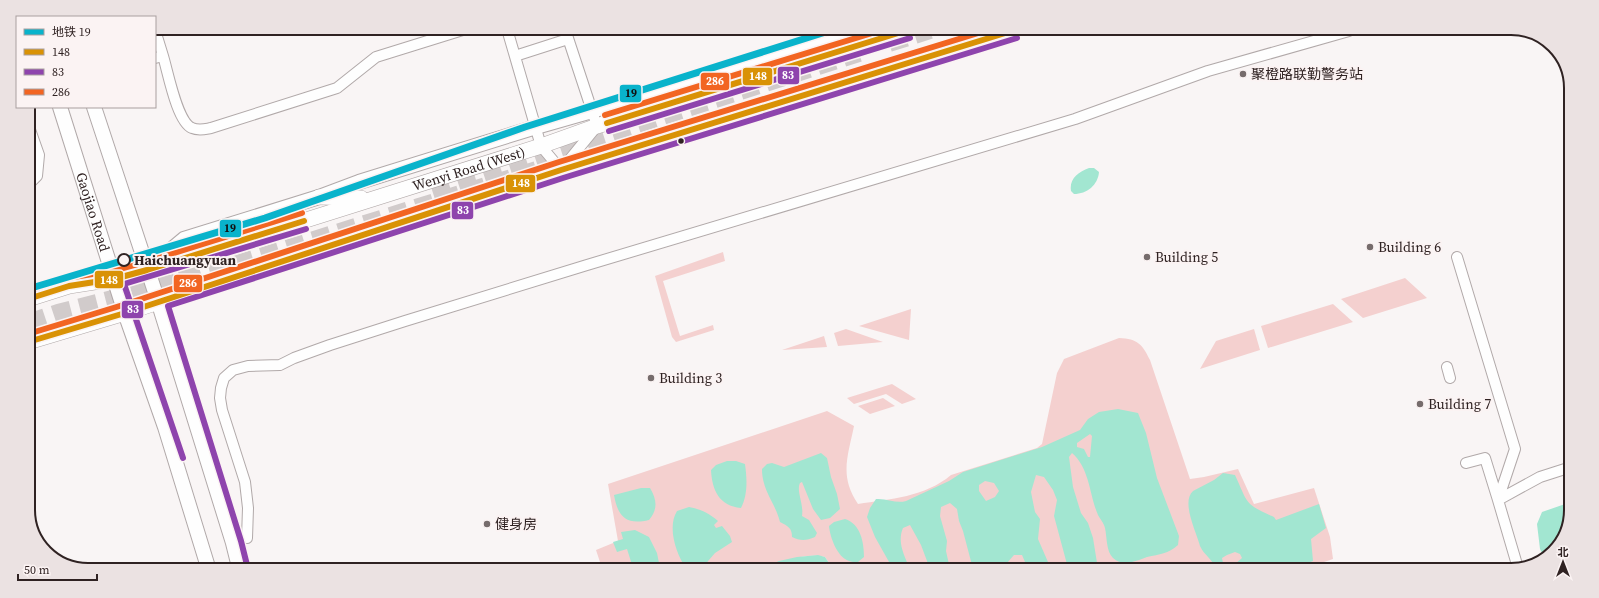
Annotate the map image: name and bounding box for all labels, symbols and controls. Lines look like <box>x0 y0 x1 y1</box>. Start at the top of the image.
legend <box>16 16 156 108</box>
text: 地铁 19 <box>52 24 91 40</box>
text: 148 <box>52 44 70 60</box>
text: 83 <box>52 64 64 80</box>
place label: 聚橙路联勤警务站 <box>1251 64 1363 84</box>
line badge: 83 <box>777 66 800 85</box>
line badge: 148 <box>742 67 773 86</box>
text: 83 <box>782 68 794 83</box>
text: 148 <box>749 69 767 84</box>
marker: 聚橙路联勤警务站 <box>1238 69 1248 79</box>
line badge: 286 <box>700 72 730 91</box>
text: 286 <box>706 74 724 89</box>
text: 286 <box>52 84 70 100</box>
line badge: 19 <box>619 84 642 103</box>
text: 19 <box>625 86 637 101</box>
unlabelled marker <box>676 136 686 146</box>
street label: Wenyi Road (West) <box>410 142 528 196</box>
street label: Gaojiao Road <box>71 170 115 254</box>
line badge: 148 <box>505 174 536 193</box>
text: 148 <box>512 176 530 191</box>
line badge: 83 <box>451 201 474 220</box>
text: 83 <box>457 203 469 218</box>
line badge: 19 <box>219 219 242 238</box>
text: 19 <box>224 221 236 236</box>
place label: Building 6 <box>1378 237 1441 257</box>
marker: Building 6 <box>1365 242 1375 252</box>
place label: Building 5 <box>1155 247 1218 267</box>
place label: Haichuangyuan <box>134 250 236 270</box>
marker: Building 5 <box>1142 252 1152 262</box>
marker: Haichuangyuan <box>117 253 131 267</box>
line badge: 148 <box>94 270 124 289</box>
text: 148 <box>100 273 118 288</box>
line badge: 286 <box>173 274 203 293</box>
text: 286 <box>179 276 197 291</box>
line badge: 83 <box>121 300 144 319</box>
text: 83 <box>127 302 139 317</box>
place label: Building 3 <box>659 368 722 388</box>
marker: Building 3 <box>646 373 656 383</box>
place label: Building 7 <box>1428 394 1491 414</box>
marker: Building 7 <box>1415 399 1425 409</box>
place label: 健身房 <box>495 514 537 534</box>
marker: 健身房 <box>482 519 492 529</box>
north arrow <box>1543 542 1583 582</box>
text: 北 <box>1558 545 1569 560</box>
scale bar <box>18 556 97 582</box>
text: 50 m <box>24 562 50 578</box>

